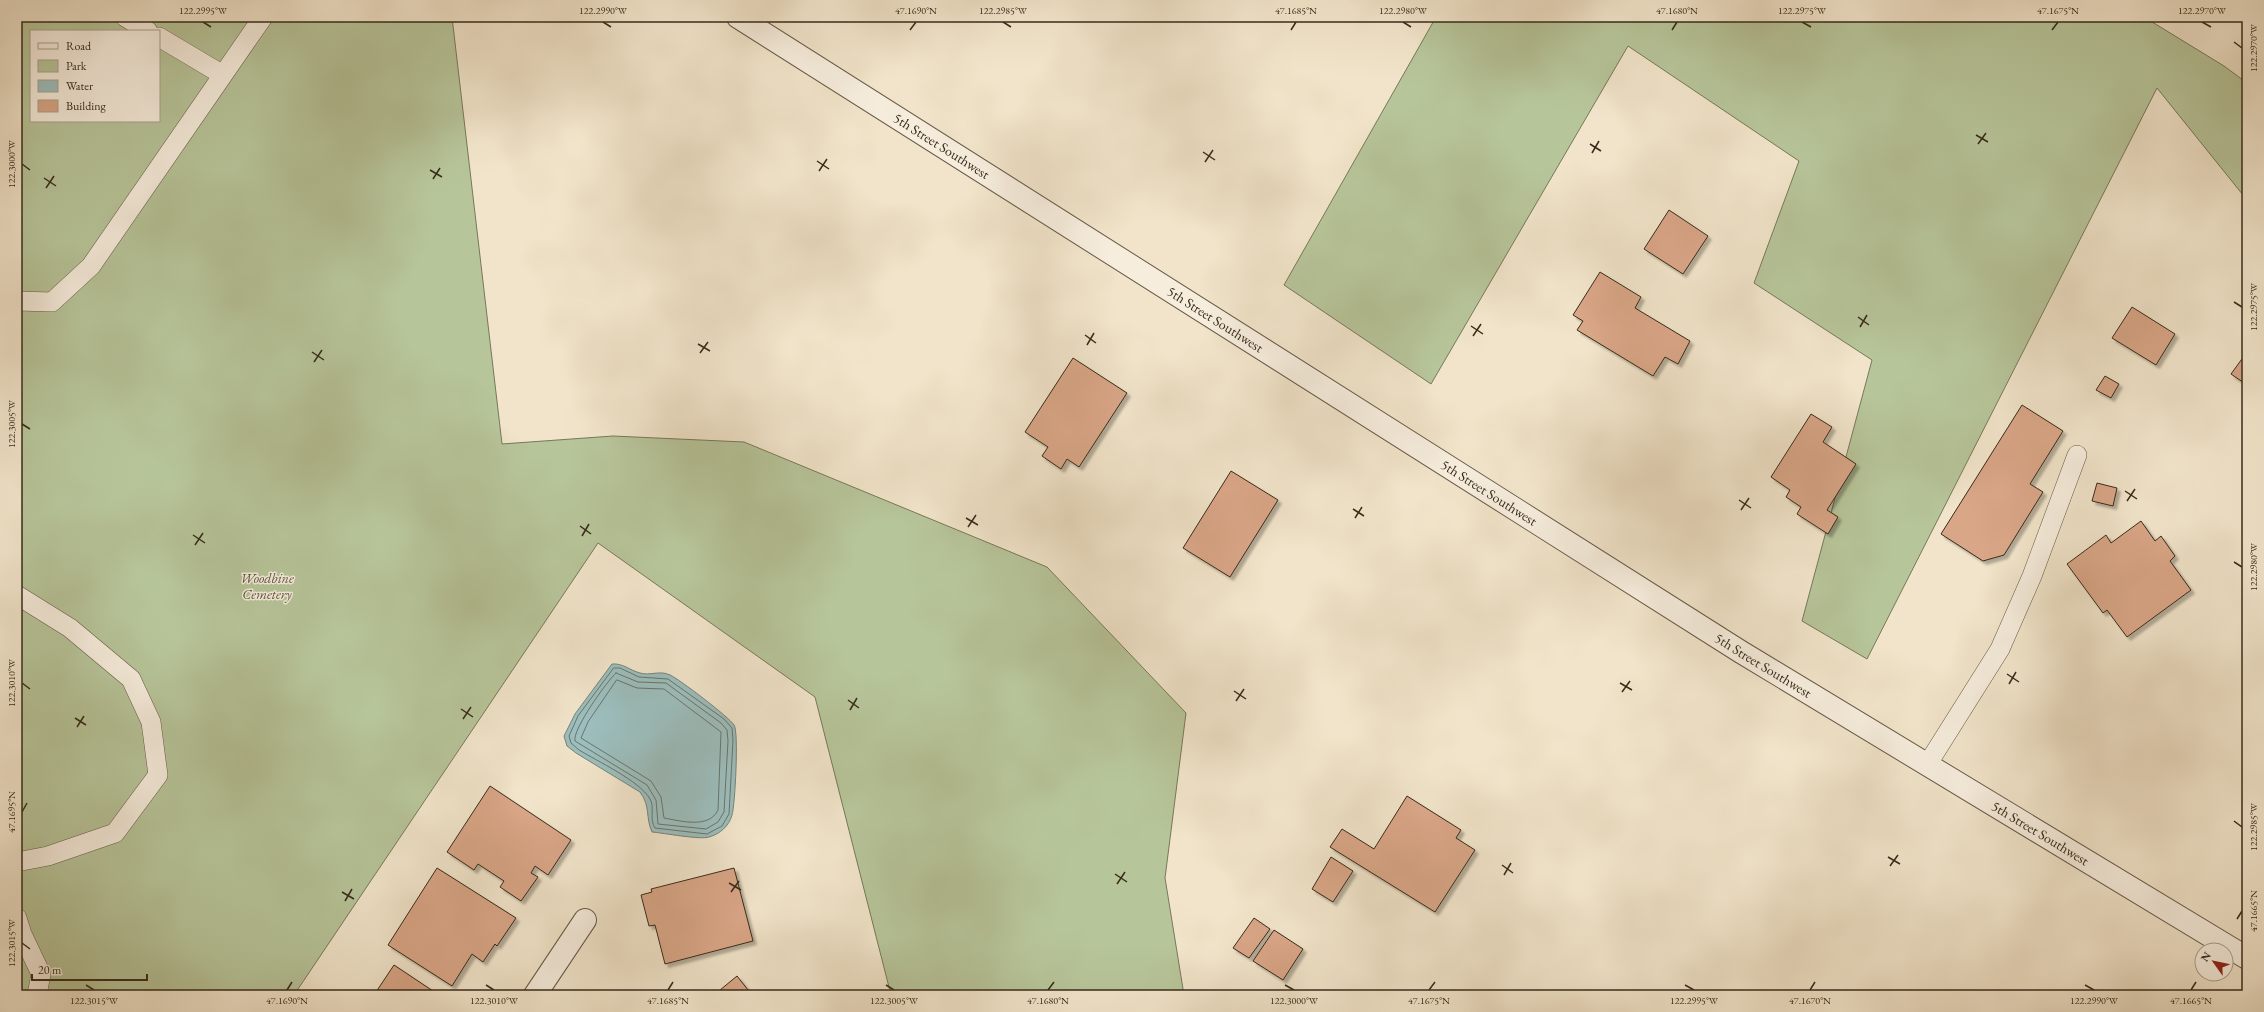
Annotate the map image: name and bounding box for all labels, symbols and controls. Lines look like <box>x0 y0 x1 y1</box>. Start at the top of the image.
text: 122.2995°W <box>179 4 228 17</box>
text: 122.2990°W <box>579 4 628 17</box>
text: 47.1690°N <box>895 4 937 17</box>
text: 122.2985°W <box>979 4 1028 17</box>
text: 47.1685°N <box>1275 4 1317 17</box>
text: 122.2980°W <box>1379 4 1428 17</box>
text: 47.1680°N <box>1656 4 1698 17</box>
text: 122.2975°W <box>1778 4 1827 17</box>
text: 47.1675°N <box>2037 4 2079 17</box>
text: 122.2970°W <box>2178 4 2227 17</box>
text: 122.2970°W <box>2247 23 2260 72</box>
legend <box>30 30 160 122</box>
text: Road <box>66 38 92 54</box>
text: Park <box>66 58 87 74</box>
text: Water <box>66 78 93 94</box>
text: Building <box>66 98 107 114</box>
street label: 5th Street Southwest <box>890 109 994 183</box>
text: 122.3000°W <box>5 139 18 188</box>
street label: 5th Street Southwest <box>1164 282 1267 357</box>
text: 122.2975°W <box>2247 282 2260 331</box>
text: 122.3005°W <box>5 399 18 448</box>
street label: 5th Street Southwest <box>1438 455 1541 530</box>
text: 122.2980°W <box>2247 542 2260 591</box>
park label: Woodbine Cemetery <box>240 569 294 603</box>
street label: 5th Street Southwest <box>1711 629 1816 702</box>
text: 122.3010°W <box>5 658 18 707</box>
text: 47.1695°N <box>5 791 18 833</box>
street label: 5th Street Southwest <box>1988 797 2093 870</box>
text: 122.2985°W <box>2247 802 2260 851</box>
text: 47.1665°N <box>2247 890 2260 932</box>
text: 122.3015°W <box>5 918 18 967</box>
north arrow <box>2194 942 2234 982</box>
text: N <box>2197 949 2214 964</box>
scale bar <box>32 956 147 982</box>
text: 20 m <box>38 962 62 978</box>
text: 122.3015°W <box>70 994 119 1007</box>
text: 47.1690°N <box>266 994 308 1007</box>
text: 122.3010°W <box>470 994 519 1007</box>
text: 47.1685°N <box>647 994 689 1007</box>
text: 122.3005°W <box>870 994 919 1007</box>
text: 47.1680°N <box>1027 994 1069 1007</box>
text: 122.3000°W <box>1270 994 1319 1007</box>
text: 47.1675°N <box>1408 994 1450 1007</box>
text: 122.2995°W <box>1670 994 1719 1007</box>
text: 47.1670°N <box>1789 994 1831 1007</box>
text: 122.2990°W <box>2070 994 2119 1007</box>
text: 47.1665°N <box>2170 994 2212 1007</box>

